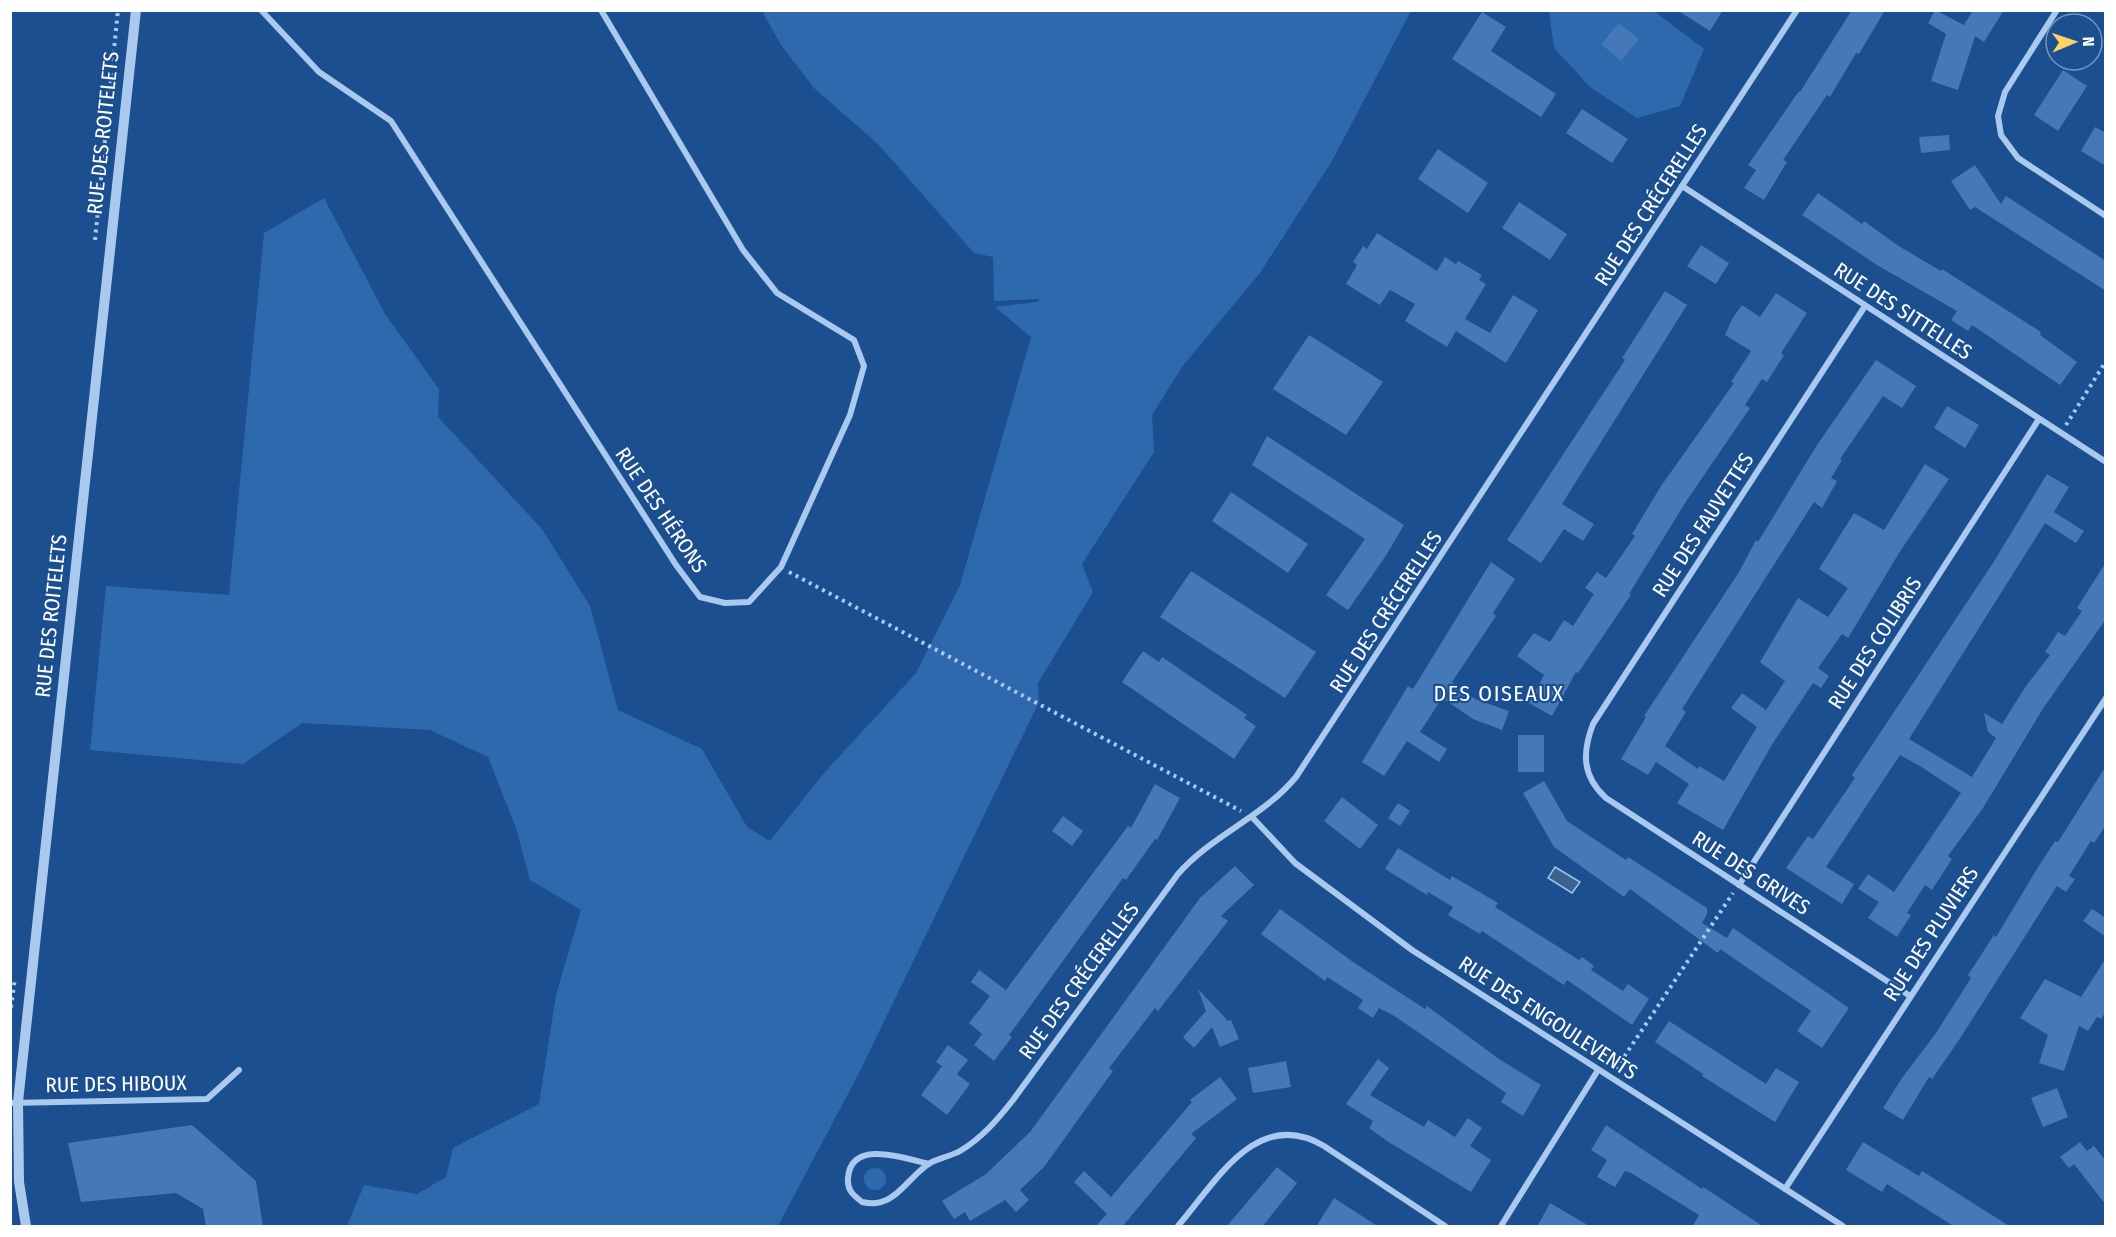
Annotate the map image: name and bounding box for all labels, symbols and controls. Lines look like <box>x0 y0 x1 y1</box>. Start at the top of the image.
north arrow <box>2044 12 2104 72</box>
text: N <box>2079 36 2098 47</box>
street label: RUE DES ROITELETS <box>81 50 125 216</box>
street label: RUE DES CRÉCERELLES <box>1589 119 1713 291</box>
street label: RUE DES SITTELLES <box>1829 257 1977 365</box>
street label: RUE DES HÉRONS <box>609 442 713 578</box>
street label: RUE DES FAUVETTES <box>1647 448 1759 602</box>
street label: RUE DES CRÉCERELLES <box>1324 526 1448 698</box>
street label: RUE DES ROITELETS <box>29 533 73 699</box>
street label: RUE DES COLIBRIS <box>1823 572 1927 714</box>
district label: DES OISEAUX <box>1433 680 1565 707</box>
street label: RUE DES GRIVES <box>1687 825 1815 921</box>
street label: RUE DES PLUVIERS <box>1878 862 1984 1006</box>
street label: RUE DES CRÉCERELLES <box>1013 897 1145 1065</box>
street label: RUE DES ENGOULEVENTS <box>1454 950 1642 1086</box>
street label: RUE DES HIBOUX <box>45 1070 187 1098</box>

